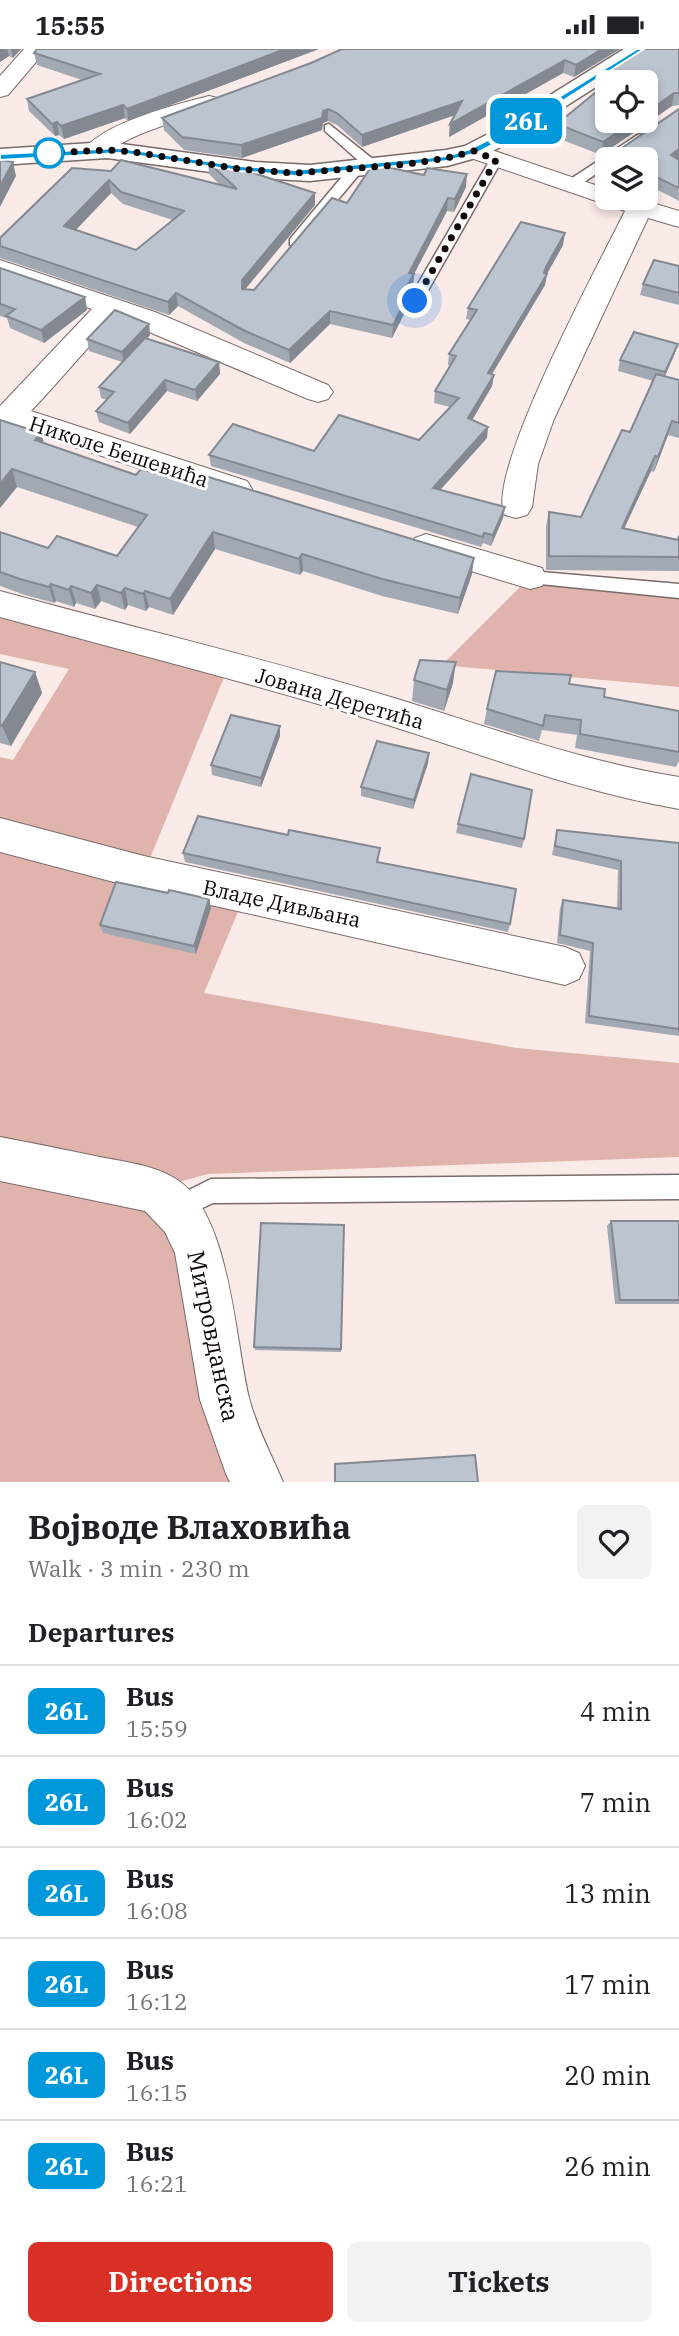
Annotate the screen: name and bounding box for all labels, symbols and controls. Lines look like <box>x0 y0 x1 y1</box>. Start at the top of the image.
text: 15:55 <box>35 8 105 42</box>
map controls <box>595 70 658 210</box>
button: locate <box>595 70 658 133</box>
line badge: 26L <box>486 98 566 144</box>
text: 26L <box>504 105 548 137</box>
unlabelled marker <box>34 138 64 168</box>
button: layers <box>595 147 658 210</box>
your location <box>397 283 432 318</box>
street label: Николе Бешевића <box>26 409 212 493</box>
street label: Јована Деретића <box>253 661 427 735</box>
street label: Владе Дивљана <box>200 873 364 933</box>
street label: Митровданска <box>180 1248 248 1424</box>
text: Војводе Влаховића <box>28 1505 351 1548</box>
button: heart <box>577 1505 651 1579</box>
text: Walk · 3 min · 230 m <box>28 1553 250 1583</box>
text: Departures <box>28 1615 174 1649</box>
text: Bus <box>126 1679 174 1713</box>
text: 4 min <box>580 1694 651 1728</box>
text: 26L <box>45 1695 88 1727</box>
text: 15:59 <box>126 1713 188 1743</box>
text: Bus <box>126 1770 174 1804</box>
text: 7 min <box>580 1785 651 1819</box>
text: 26L <box>45 1786 88 1818</box>
text: 16:02 <box>126 1804 188 1834</box>
text: Bus <box>126 1861 174 1895</box>
text: 13 min <box>564 1876 651 1910</box>
text: 26L <box>45 1877 88 1909</box>
text: 16:08 <box>126 1895 188 1925</box>
text: Bus <box>126 1952 174 1986</box>
text: 17 min <box>564 1967 651 2001</box>
text: 26L <box>45 1968 88 2000</box>
text: 16:12 <box>126 1986 188 2016</box>
text: Bus <box>126 2043 174 2077</box>
text: 20 min <box>564 2058 651 2092</box>
text: 26L <box>45 2059 88 2091</box>
text: 16:15 <box>126 2077 188 2107</box>
text: Bus <box>126 2134 174 2168</box>
text: 26 min <box>564 2149 651 2183</box>
text: 26L <box>45 2150 88 2182</box>
text: 16:21 <box>126 2168 188 2198</box>
button: Directions <box>28 2242 333 2322</box>
button: Tickets <box>347 2242 651 2322</box>

